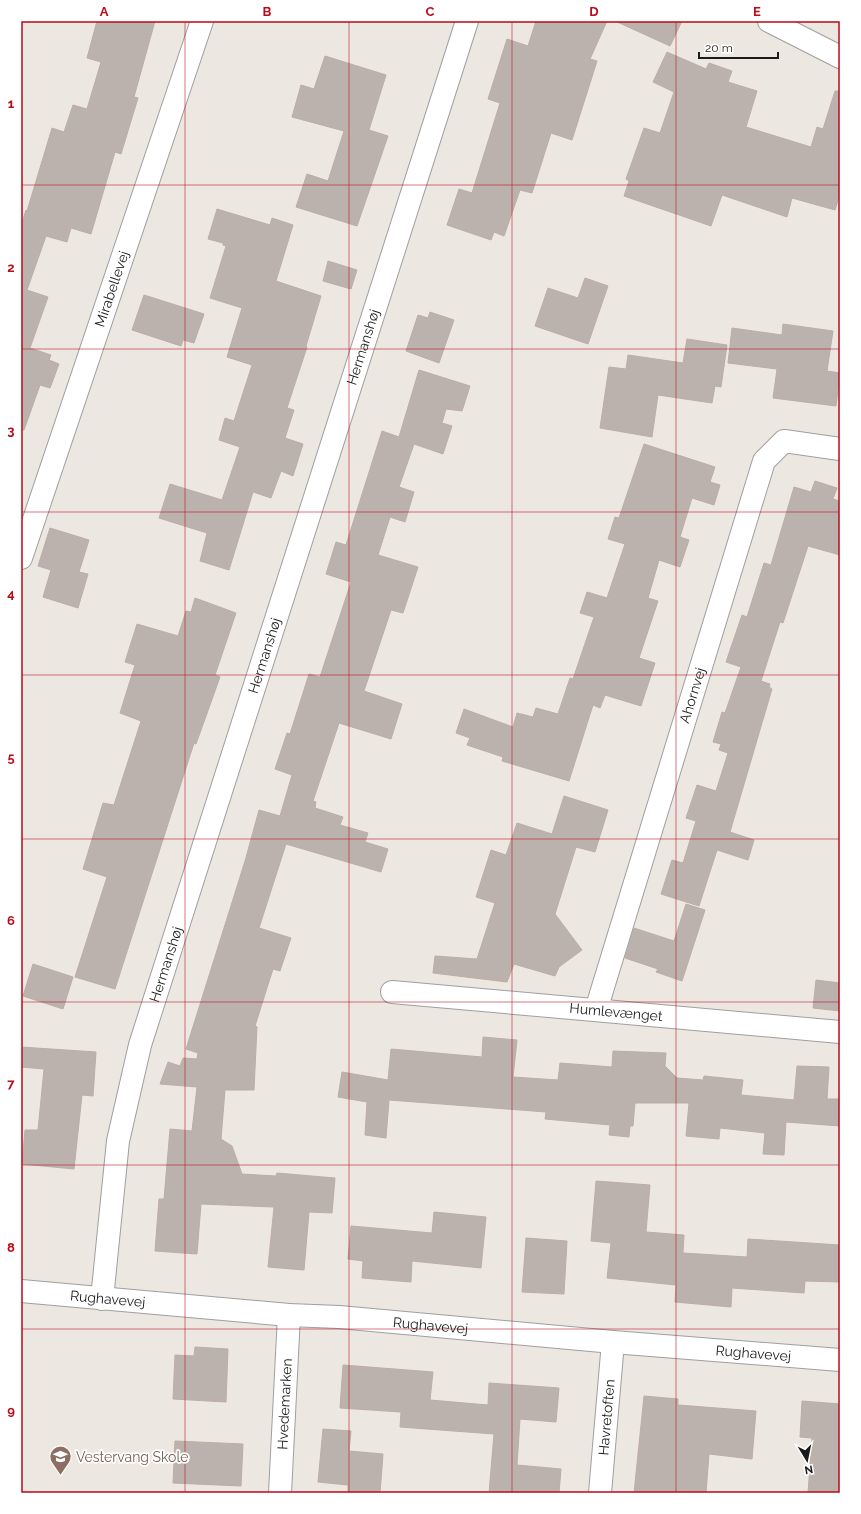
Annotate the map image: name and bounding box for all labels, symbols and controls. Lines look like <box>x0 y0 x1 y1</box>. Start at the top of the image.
text: A <box>100 4 109 19</box>
text: B <box>263 4 272 19</box>
text: C <box>426 4 435 19</box>
text: D <box>589 4 599 19</box>
text: E <box>753 4 761 19</box>
scale bar <box>699 34 778 60</box>
text: 20 m <box>705 41 733 55</box>
text: 1 <box>8 96 15 111</box>
street label: Mirabellevej <box>92 249 132 329</box>
text: 2 <box>7 260 15 275</box>
street label: Hermanshøj <box>343 307 382 387</box>
text: 3 <box>7 423 15 438</box>
text: 4 <box>7 586 15 601</box>
street label: Hermanshøj <box>245 616 284 695</box>
street label: Ahornvej <box>676 666 708 725</box>
text: 5 <box>7 750 15 765</box>
text: 6 <box>7 913 15 928</box>
street label: Hermanshøj <box>146 924 185 1004</box>
street label: Humlevænget <box>569 1000 664 1024</box>
text: 7 <box>7 1076 15 1091</box>
text: 8 <box>7 1240 15 1255</box>
street label: Rughavevej <box>69 1287 146 1310</box>
street label: Rughavevej <box>392 1314 469 1337</box>
street label: Rughavevej <box>715 1342 792 1364</box>
street label: Hvedemarken <box>274 1358 295 1450</box>
street label: Havretoften <box>595 1379 618 1456</box>
text: 9 <box>7 1403 15 1418</box>
north arrow <box>787 1440 827 1480</box>
school or university icon: Vestervang Skole <box>48 1444 74 1477</box>
place label: Vestervang Skole <box>76 1449 188 1465</box>
text: N <box>803 1462 814 1476</box>

